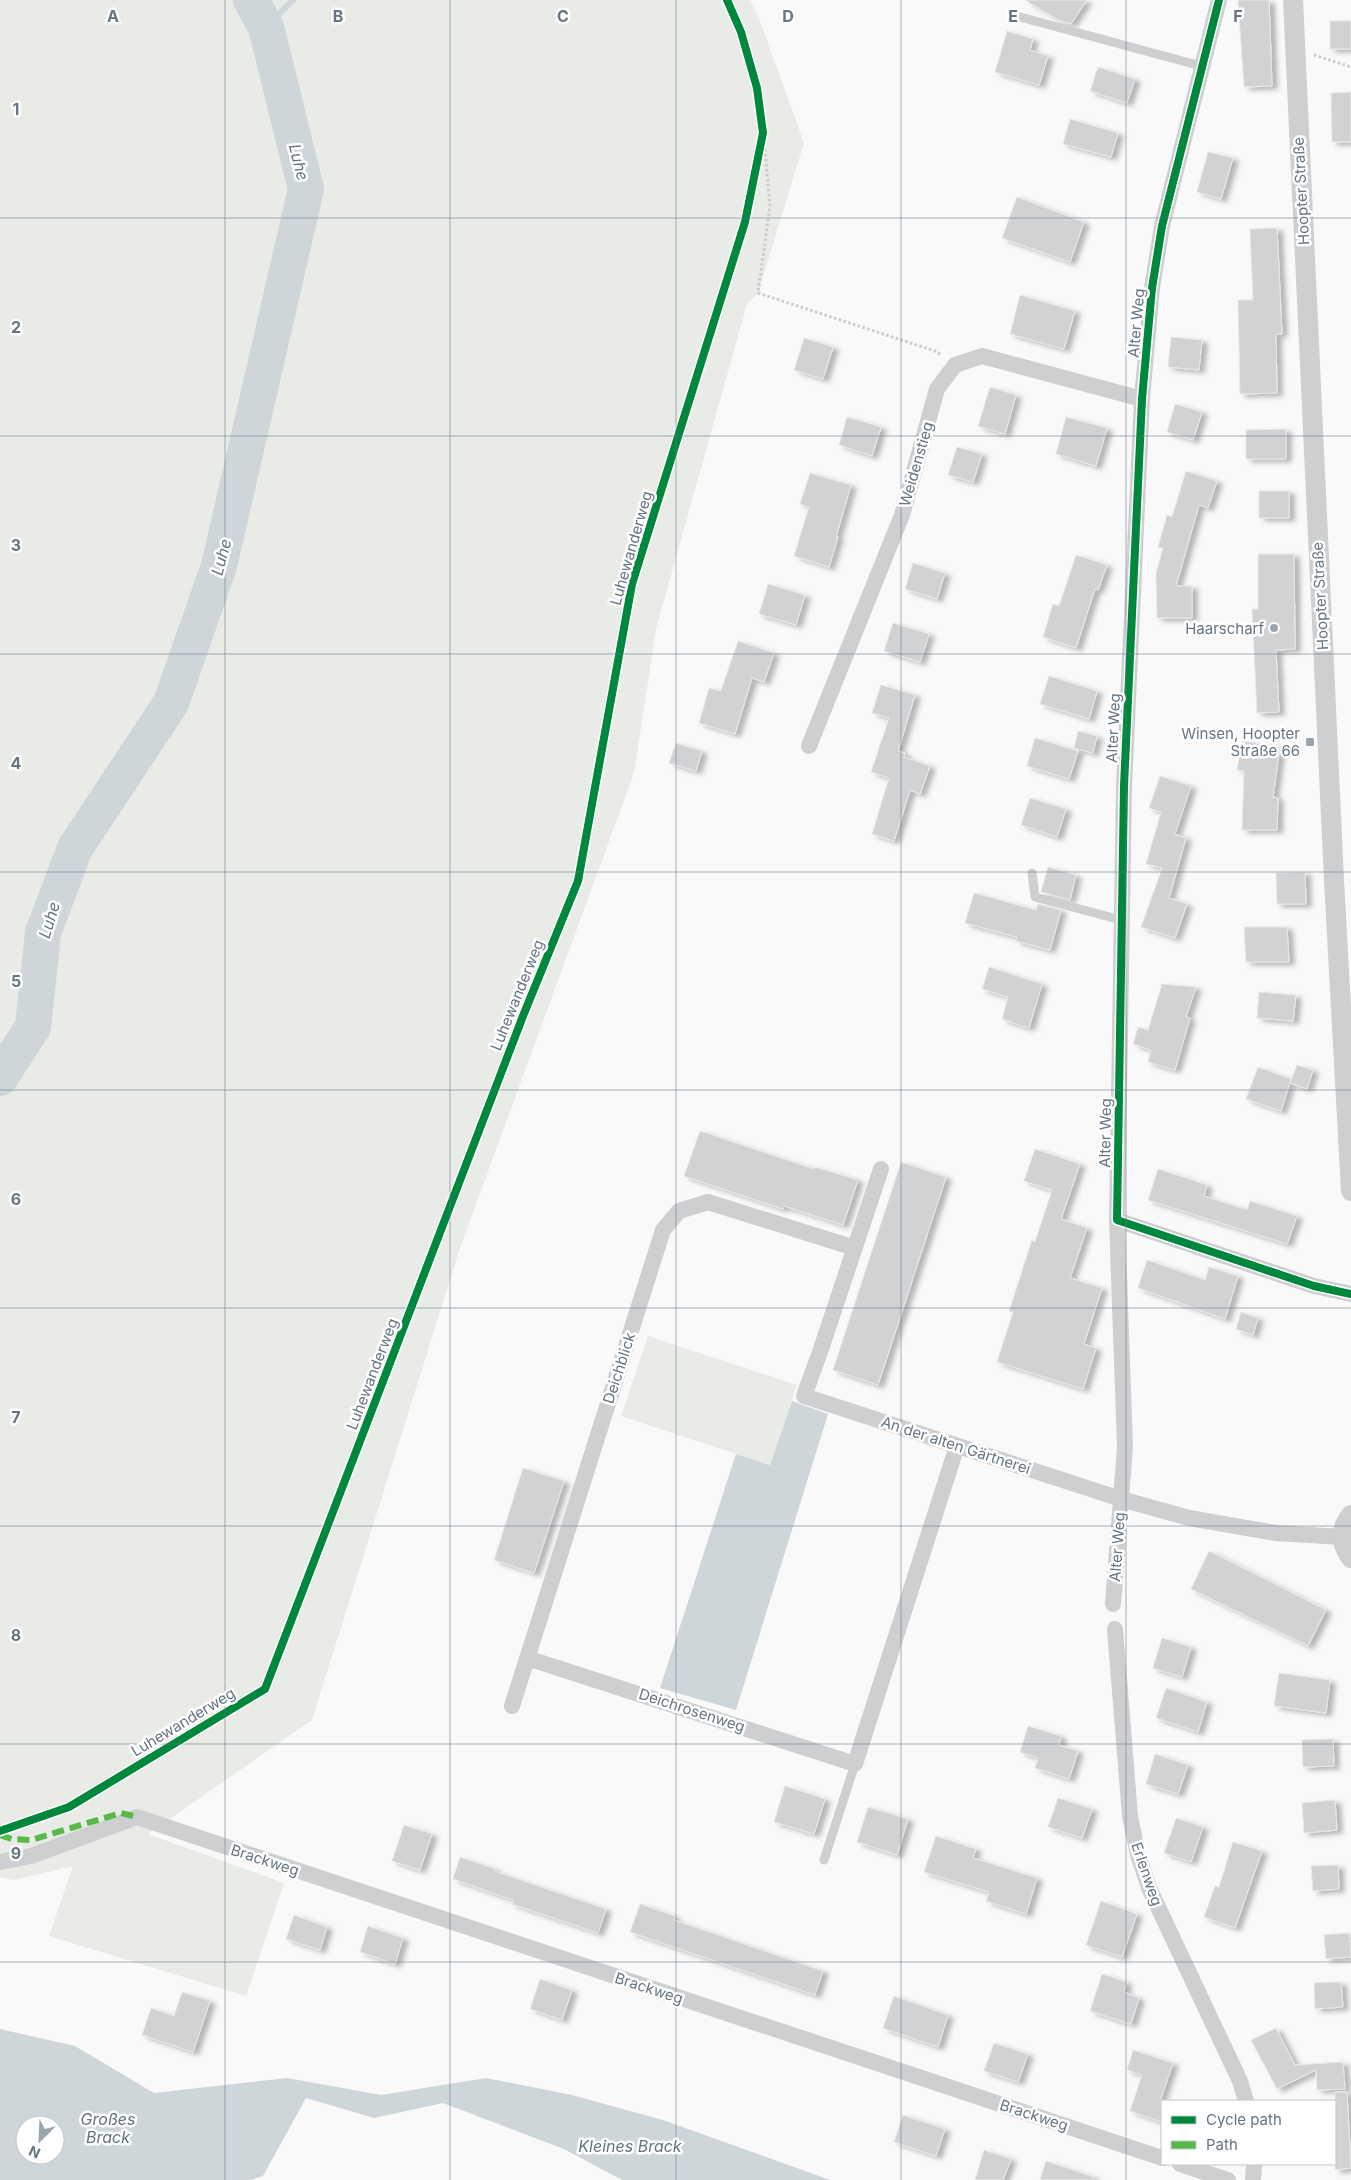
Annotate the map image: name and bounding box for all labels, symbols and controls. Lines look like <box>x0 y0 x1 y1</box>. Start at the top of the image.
text: A <box>107 6 119 26</box>
text: B <box>333 6 343 26</box>
text: C <box>557 6 569 26</box>
text: D <box>782 6 794 26</box>
text: E <box>1008 6 1018 26</box>
text: F <box>1233 6 1243 26</box>
text: 1 <box>13 99 19 119</box>
street label: Hoopter Straße <box>1289 136 1313 246</box>
water label: Luhe <box>285 142 313 182</box>
street label: Alter Weg <box>1124 288 1148 358</box>
text: 2 <box>11 317 21 337</box>
street label: Weidenstieg <box>895 419 937 509</box>
street label: Luhewanderweg <box>606 489 656 607</box>
text: 3 <box>11 535 21 555</box>
water label: Luhe <box>207 536 235 578</box>
street label: Hoopter Straße <box>1308 541 1332 651</box>
place label: Haarscharf <box>1185 619 1264 638</box>
marker: Haarscharf <box>1268 622 1280 634</box>
street label: Alter Weg <box>1102 693 1124 763</box>
place label: Winsen, Hoopter Straße 66 <box>1181 724 1300 760</box>
marker: Winsen, Hoopter Straße 66 <box>1304 736 1316 748</box>
text: 4 <box>11 753 22 773</box>
water label: Luhe <box>34 899 64 941</box>
street label: Luhewanderweg <box>486 937 548 1053</box>
text: 5 <box>11 971 21 991</box>
street label: Alter Weg <box>1095 1098 1115 1168</box>
text: 6 <box>11 1189 21 1209</box>
street label: Luhewanderweg <box>342 1316 402 1432</box>
street label: Deichblick <box>599 1329 640 1406</box>
text: 7 <box>11 1407 21 1427</box>
street label: An der alten Gärtnerei <box>879 1412 1033 1478</box>
street label: Alter Weg <box>1105 1512 1129 1582</box>
text: 8 <box>11 1625 21 1645</box>
street label: Luhewanderweg <box>128 1683 238 1761</box>
street label: Deichrosenweg <box>637 1684 747 1736</box>
street label: Brackweg <box>228 1840 302 1880</box>
street label: Erlenweg <box>1127 1840 1167 1908</box>
text: 9 <box>11 1843 21 1863</box>
street label: Brackweg <box>612 1968 686 2008</box>
street label: Brackweg <box>997 2095 1071 2135</box>
legend <box>1161 2100 1336 2165</box>
water label: Großes Brack <box>81 2109 135 2147</box>
text: Cycle path <box>1206 2110 1282 2129</box>
north arrow <box>15 2115 65 2165</box>
text: Path <box>1206 2135 1238 2154</box>
water label: Kleines Brack <box>578 2136 682 2156</box>
text: N <box>26 2142 43 2162</box>

